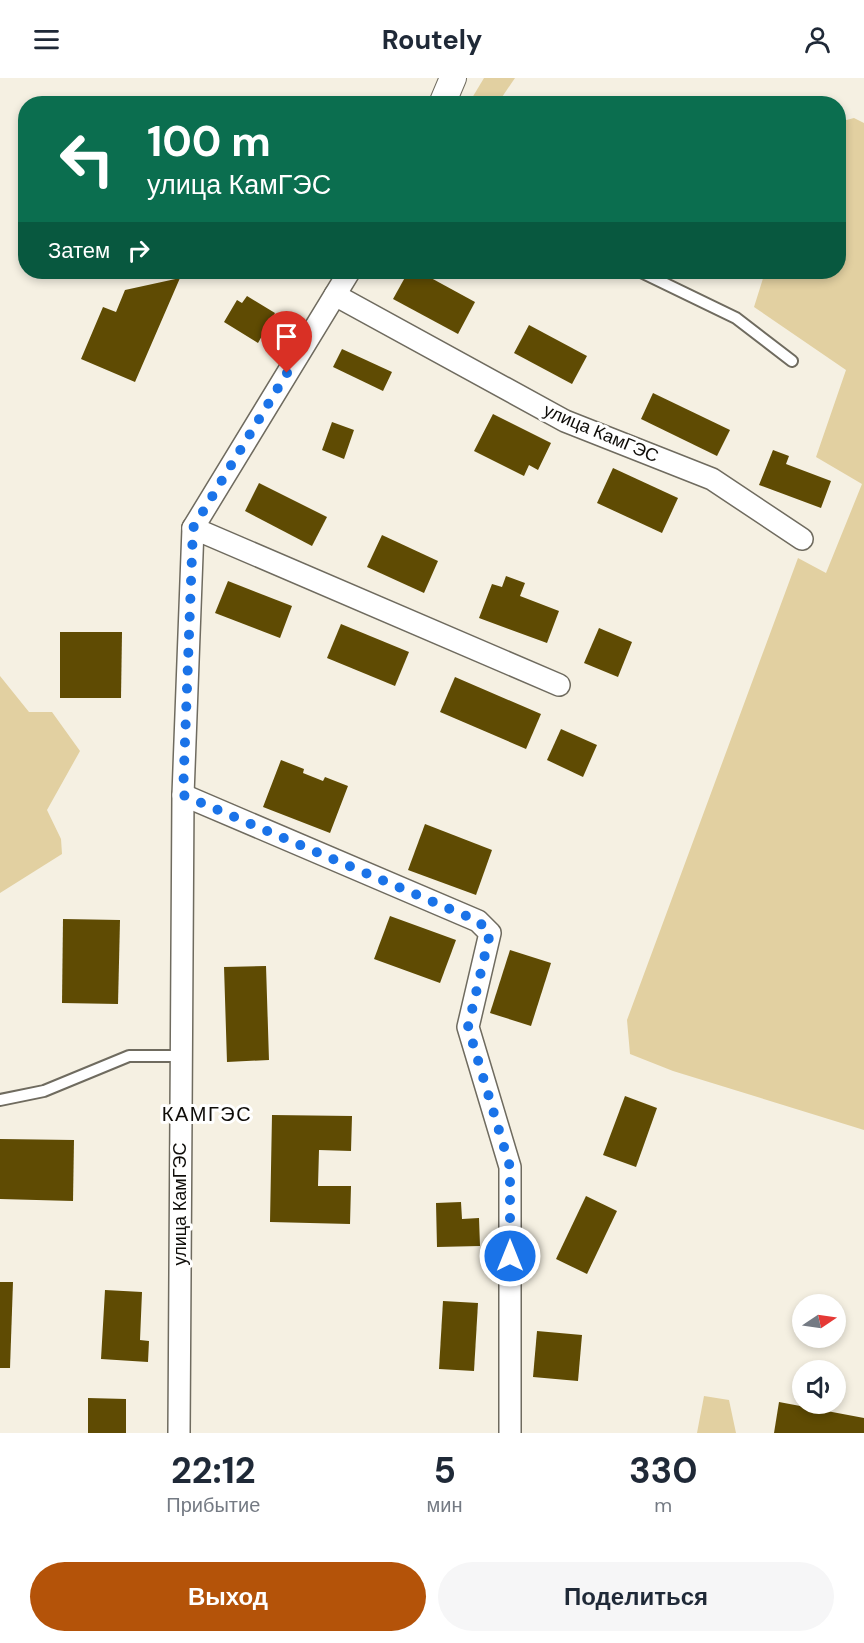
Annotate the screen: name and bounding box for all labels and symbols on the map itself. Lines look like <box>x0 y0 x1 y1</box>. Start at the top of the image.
pin <box>261 311 312 373</box>
street label: улица КамГЭС <box>540 398 662 468</box>
district label: КАМГЭС <box>162 1101 252 1127</box>
street label: улица КамГЭС <box>168 1143 192 1265</box>
position arrow <box>478 1224 542 1288</box>
north arrow <box>792 1294 846 1348</box>

